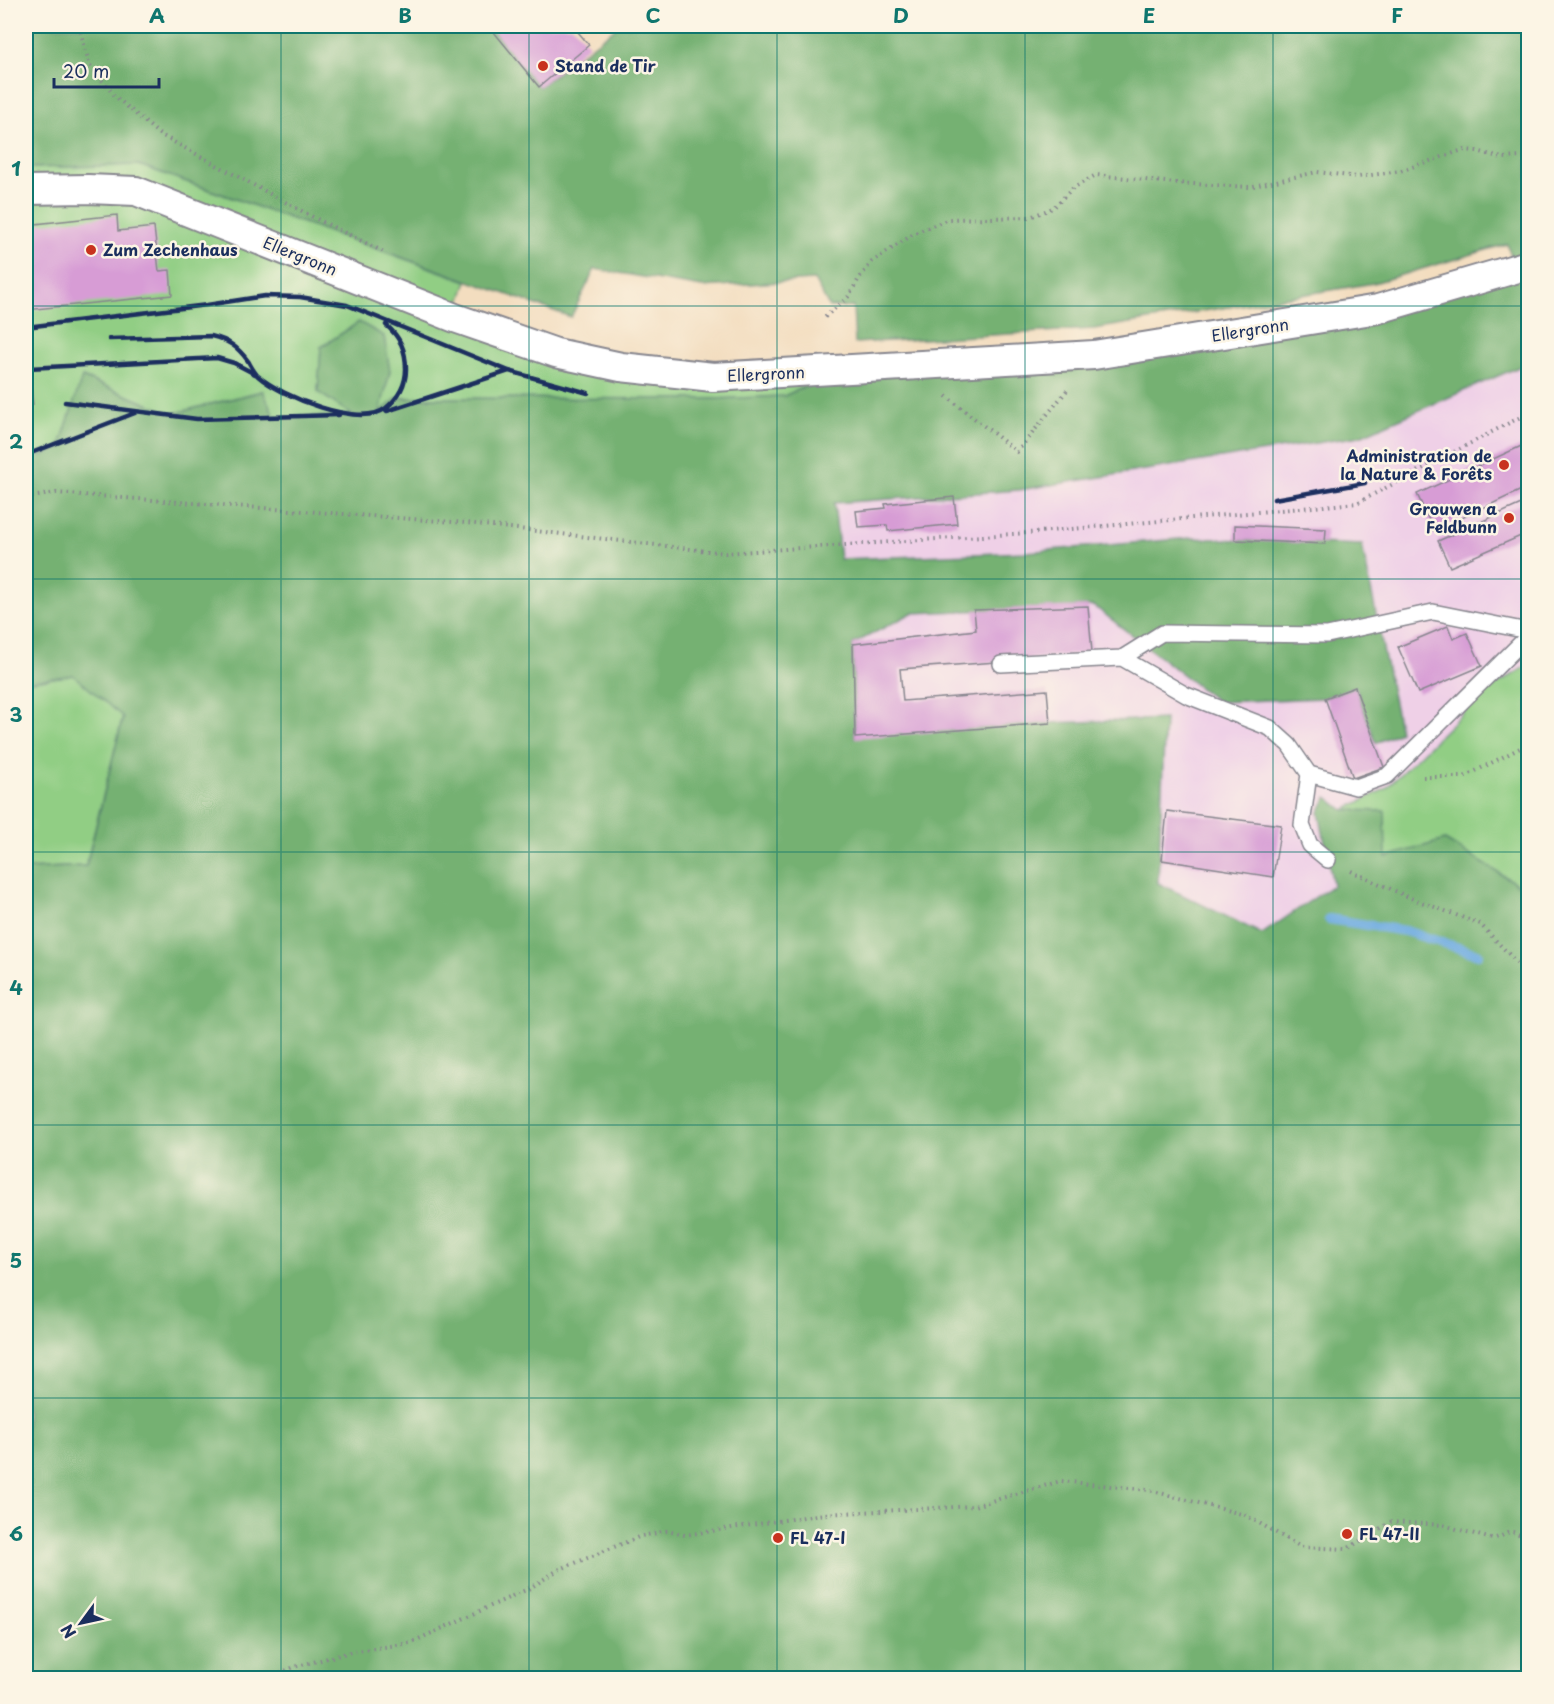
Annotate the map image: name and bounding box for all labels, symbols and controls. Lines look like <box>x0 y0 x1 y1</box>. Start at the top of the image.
text: A <box>149 0 165 30</box>
text: B <box>398 0 412 30</box>
text: C <box>645 0 661 30</box>
text: D <box>893 0 909 30</box>
text: E <box>1143 0 1155 30</box>
text: F <box>1391 0 1403 30</box>
scale bar <box>54 51 159 89</box>
place label: Stand de Tir <box>555 53 657 77</box>
text: 20 m <box>63 57 109 84</box>
marker: Stand de Tir <box>536 59 550 73</box>
text: 1 <box>11 153 21 183</box>
street label: Ellergronn <box>260 229 341 281</box>
place label: Zum Zechenhaus <box>103 237 238 261</box>
marker: Zum Zechenhaus <box>84 243 98 257</box>
street label: Ellergronn <box>1210 311 1290 347</box>
street label: Ellergronn <box>726 359 805 387</box>
text: 2 <box>9 426 23 456</box>
place label: Administration de la Nature & Forêts <box>1340 443 1492 485</box>
marker: Administration de la Nature & Forêts <box>1497 458 1511 472</box>
place label: Grouwen a Feldbunn <box>1409 496 1497 538</box>
marker: Grouwen a Feldbunn <box>1502 511 1516 525</box>
text: 3 <box>9 699 23 729</box>
text: 4 <box>9 972 23 1002</box>
text: 5 <box>10 1245 22 1275</box>
text: 6 <box>9 1518 23 1548</box>
place label: FL 47-II <box>1359 1521 1420 1545</box>
place label: FL 47-I <box>790 1525 846 1549</box>
marker: FL 47-II <box>1340 1527 1354 1541</box>
marker: FL 47-I <box>771 1531 785 1545</box>
north arrow <box>51 1593 111 1653</box>
text: N <box>54 1620 81 1644</box>

